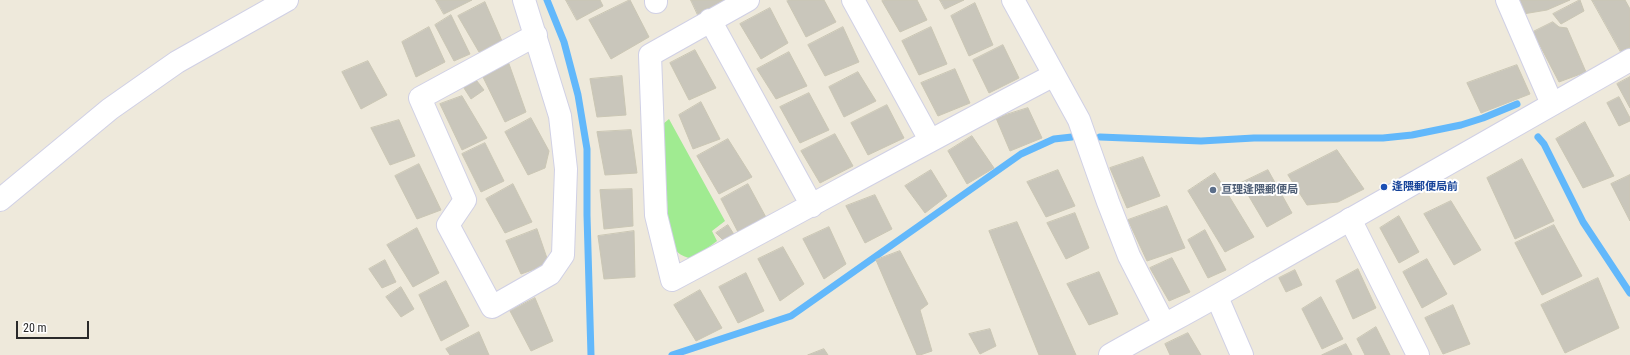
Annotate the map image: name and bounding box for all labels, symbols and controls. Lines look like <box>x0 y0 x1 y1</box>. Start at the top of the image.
place label: 逢隈郵便局前 <box>1392 180 1458 194</box>
marker: 逢隈郵便局前 <box>1379 182 1389 192</box>
place label: 亘理逢隈郵便局 <box>1221 183 1298 197</box>
marker: 亘理逢隈郵便局 <box>1208 185 1218 195</box>
scale bar <box>18 313 91 339</box>
text: 20 m <box>23 321 47 335</box>

